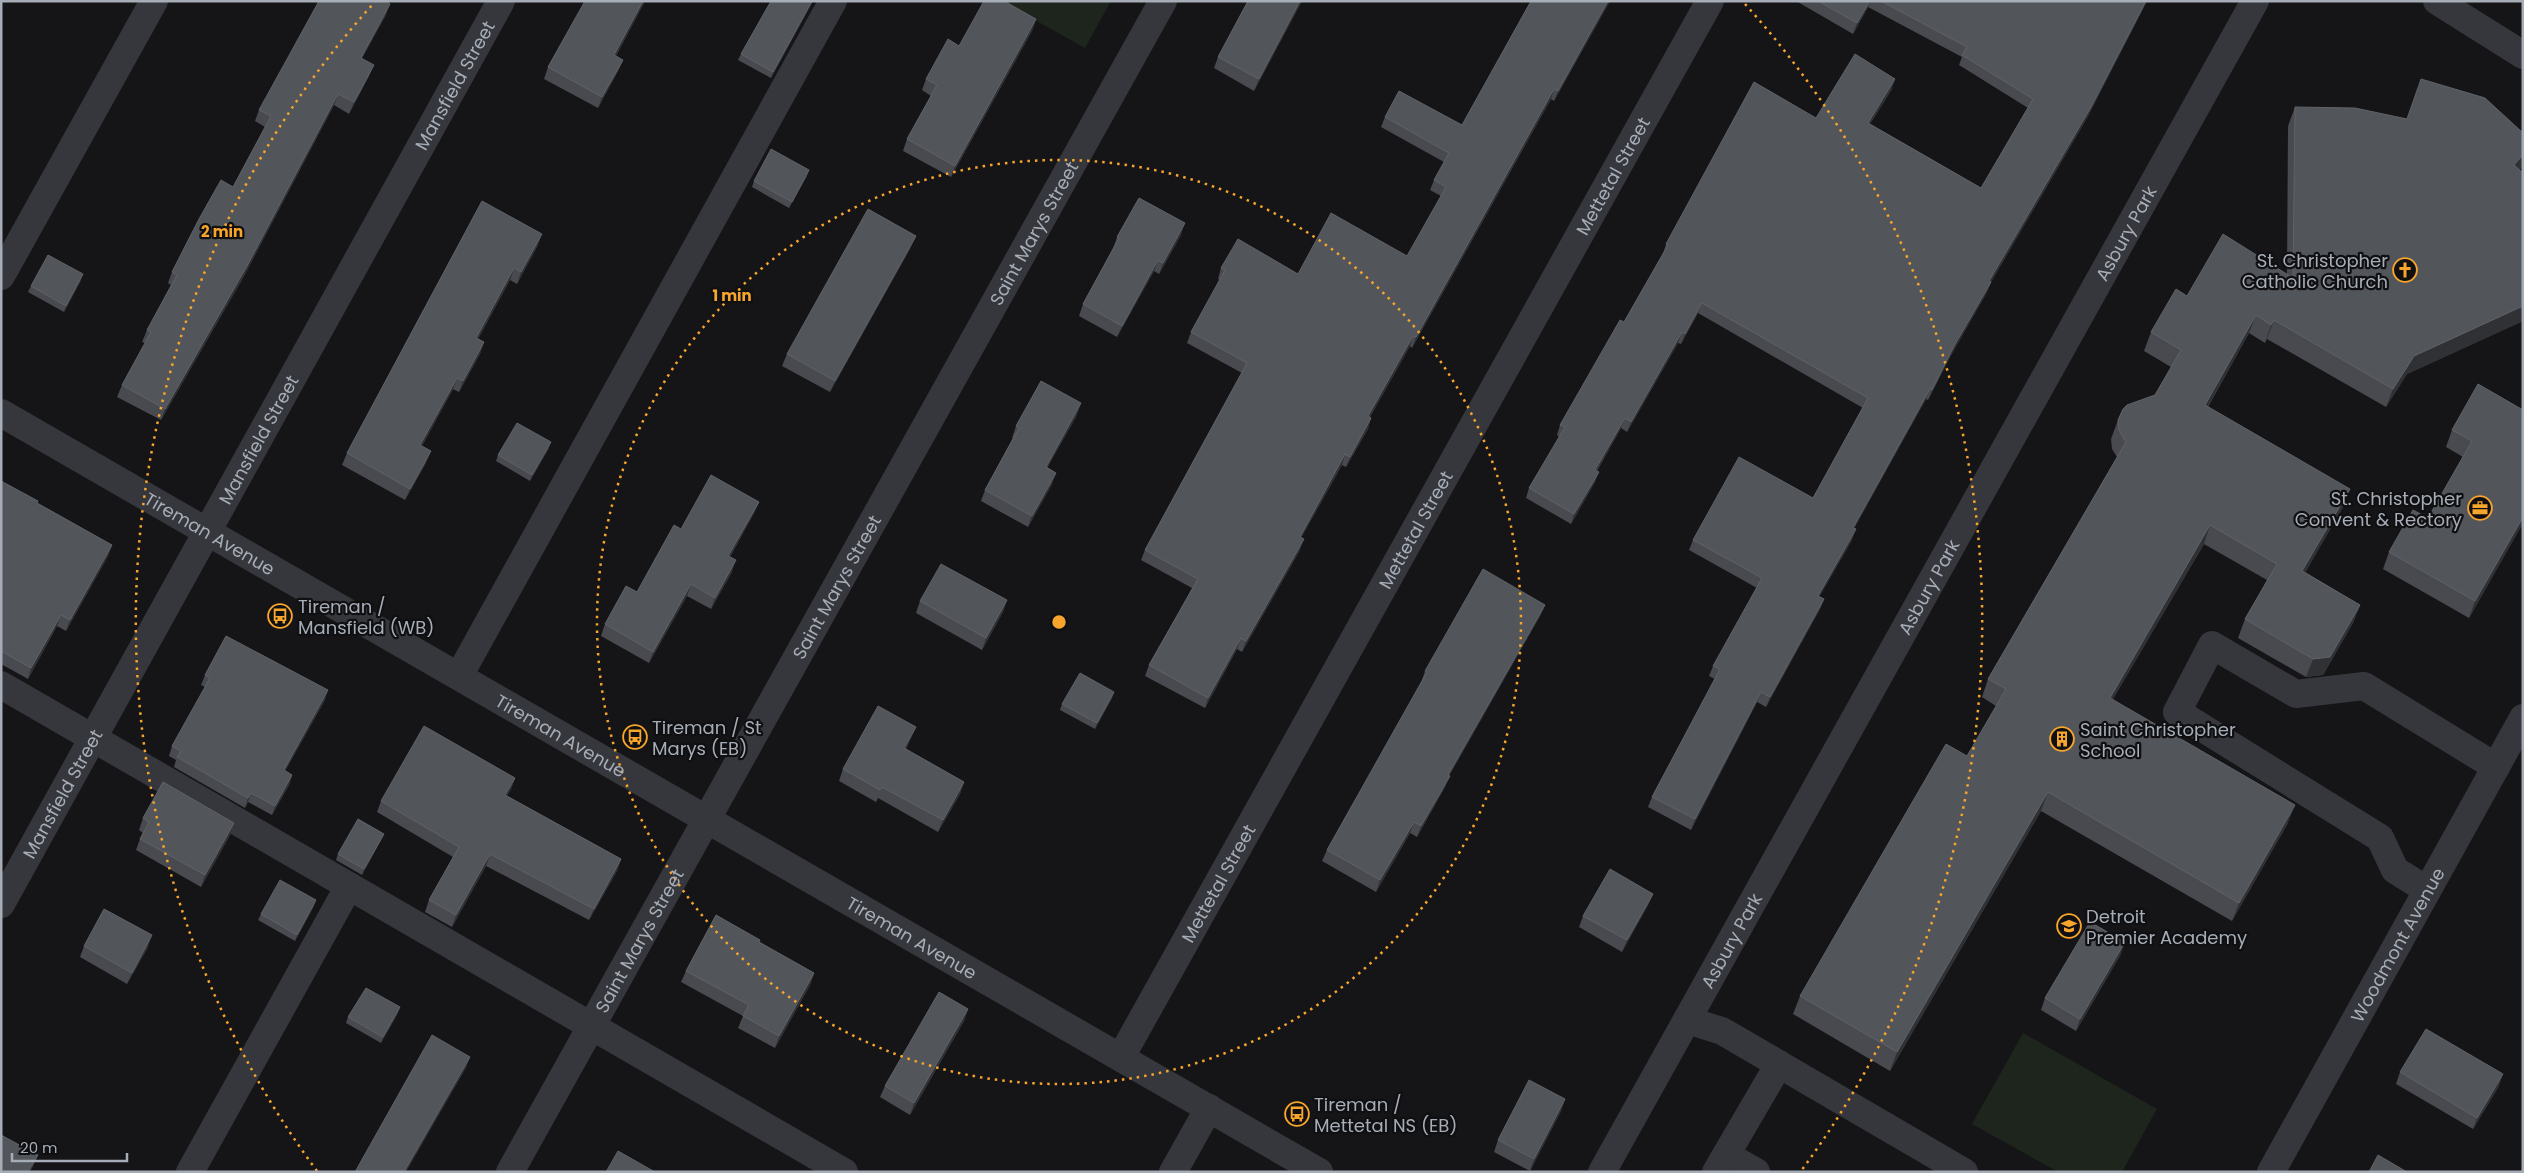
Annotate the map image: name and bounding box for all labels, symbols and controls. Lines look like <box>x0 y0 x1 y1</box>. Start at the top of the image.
street label: Mansfield Street <box>409 16 500 154</box>
street label: Mettetal Street <box>1570 112 1655 239</box>
street label: Saint Marys Street <box>983 156 1084 310</box>
street label: Asbury Park <box>2089 180 2163 285</box>
text: 2 min <box>201 221 243 242</box>
place label: St. Christopher Catholic Church <box>2242 248 2388 294</box>
church icon: St. Christopher Catholic Church <box>2392 257 2418 283</box>
text: 1 min <box>712 285 752 306</box>
street label: Mansfield Street <box>212 370 304 509</box>
street label: Mettetal Street <box>1372 466 1458 593</box>
street label: Tireman Avenue <box>140 486 280 581</box>
place label: St. Christopher Convent & Rectory <box>2295 486 2462 532</box>
office icon: St. Christopher Convent & Rectory <box>2467 495 2493 521</box>
street label: Saint Marys Street <box>786 510 887 663</box>
street label: Asbury Park <box>1892 534 1965 639</box>
place label: Tireman / Mansfield (WB) <box>298 594 434 640</box>
bus stop icon: Tireman / Mansfield (WB) <box>267 603 293 629</box>
centre of rings <box>1050 613 1068 631</box>
street label: Tireman Avenue <box>491 688 631 783</box>
place label: Tireman / St Marys (EB) <box>652 715 762 761</box>
place label: Saint Christopher School <box>2080 717 2236 763</box>
bus stop icon: Tireman / St Marys (EB) <box>622 724 648 750</box>
street label: Mansfield Street <box>16 725 108 863</box>
building icon: Saint Christopher School <box>2049 726 2075 752</box>
street label: Mettetal Street <box>1175 820 1261 947</box>
street label: Woodmont Avenue <box>2344 863 2450 1027</box>
street label: Saint Marys Street <box>589 864 689 1017</box>
street label: Asbury Park <box>1694 888 1768 993</box>
street label: Tireman Avenue <box>842 890 982 985</box>
place label: Detroit Premier Academy <box>2086 904 2247 950</box>
school or university icon: Detroit Premier Academy <box>2056 913 2082 939</box>
place label: Tireman / Mettetal NS (EB) <box>1314 1092 1458 1138</box>
bus stop icon: Tireman / Mettetal NS (EB) <box>1284 1101 1310 1127</box>
scale bar <box>12 1130 128 1162</box>
text: 20 m <box>20 1137 58 1158</box>

